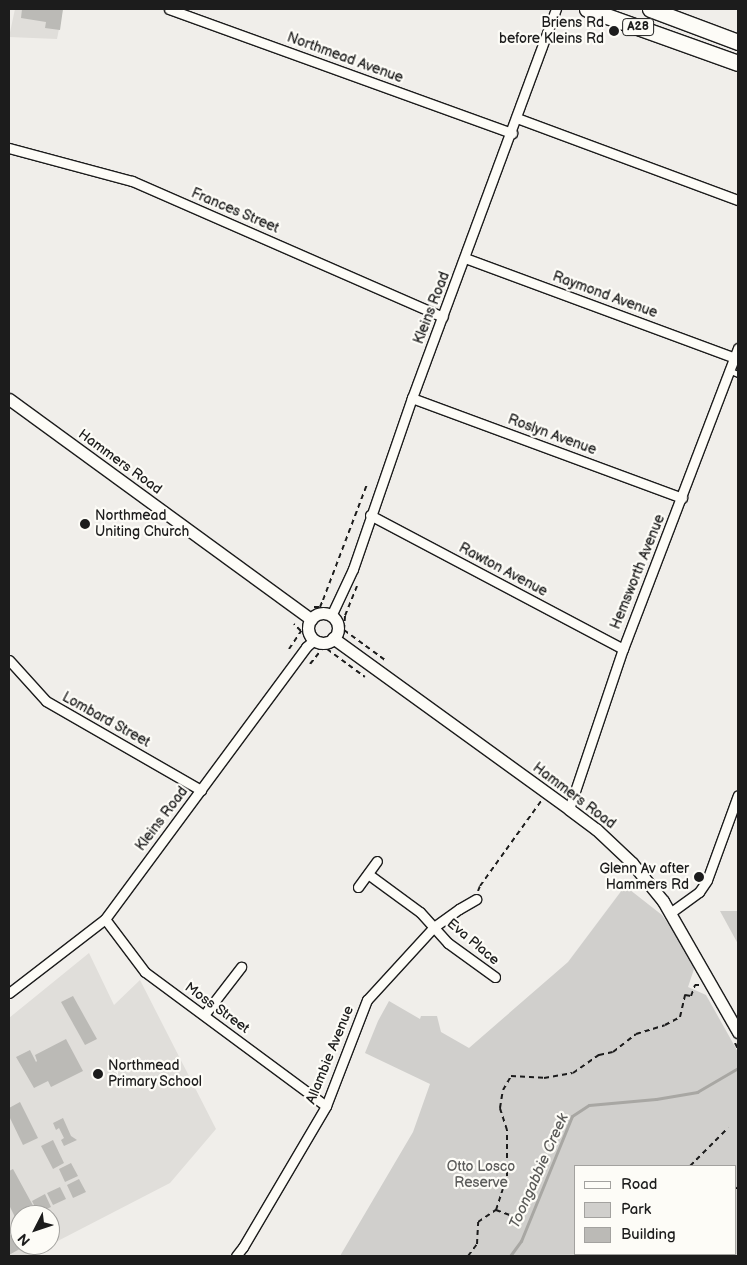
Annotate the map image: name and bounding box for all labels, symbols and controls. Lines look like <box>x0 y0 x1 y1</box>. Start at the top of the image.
place label: Briens Rd before Kleins Rd <box>499 15 604 48</box>
road number: A28 <box>622 18 654 36</box>
marker: Briens Rd before Kleins Rd <box>608 25 620 37</box>
street label: Northmead Avenue <box>285 29 405 87</box>
street label: Frances Street <box>189 185 281 237</box>
street label: Raymond Avenue <box>550 268 660 322</box>
street label: Kleins Road <box>411 269 453 347</box>
street label: Roslyn Avenue <box>505 411 599 459</box>
street label: Hammers Road <box>75 426 165 498</box>
place label: Northmead Uniting Church <box>95 508 189 540</box>
street label: Hemsworth Avenue <box>607 512 669 632</box>
marker: Northmead Uniting Church <box>79 518 91 530</box>
street label: Rawton Avenue <box>456 540 550 600</box>
street label: Lombard Street <box>59 689 153 751</box>
street label: Hammers Road <box>529 759 619 833</box>
street label: Kleins Road <box>132 784 192 854</box>
place label: Glenn Av after Hammers Rd <box>599 861 689 894</box>
marker: Glenn Av after Hammers Rd <box>693 871 705 883</box>
street label: Eva Place <box>443 915 503 969</box>
street label: Moss Street <box>181 979 253 1037</box>
street label: Allambie Avenue <box>303 1003 357 1107</box>
place label: Northmead Primary School <box>108 1058 203 1090</box>
marker: Northmead Primary School <box>92 1068 104 1080</box>
water label: Toongabbie Creek <box>506 1111 572 1231</box>
park label: Otto Losco Reserve <box>447 1159 515 1192</box>
legend <box>574 1165 737 1255</box>
text: Road <box>621 1175 657 1194</box>
text: Park <box>621 1200 651 1219</box>
north arrow <box>10 1205 60 1255</box>
text: Building <box>621 1225 676 1244</box>
text: N <box>14 1230 34 1249</box>

